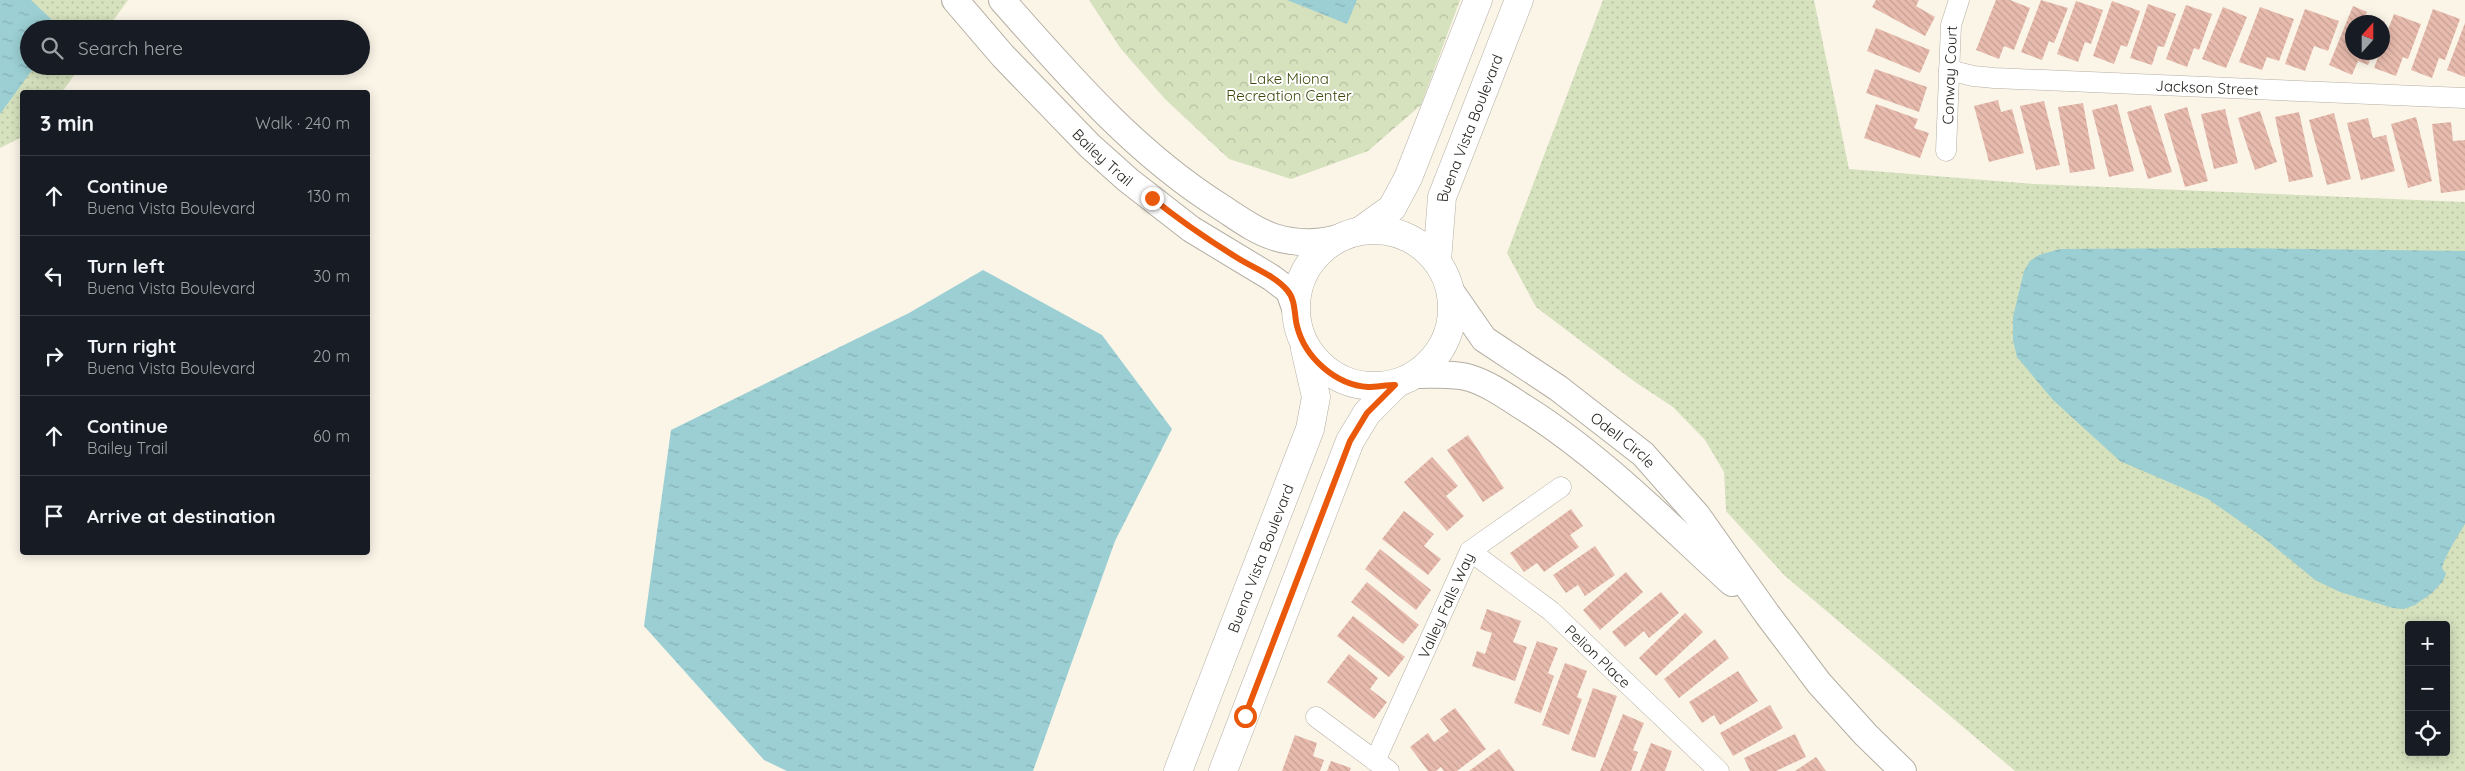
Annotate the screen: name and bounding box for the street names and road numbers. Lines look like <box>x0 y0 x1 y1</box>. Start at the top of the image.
street label: Conway Court <box>1938 25 1960 125</box>
street label: Buena Vista Boulevard <box>1432 51 1506 203</box>
street label: Jackson Street <box>2155 75 2259 99</box>
street label: Bailey Trail <box>1069 124 1137 190</box>
street label: Odell Circle <box>1587 408 1660 471</box>
street label: Buena Vista Boulevard <box>1223 481 1297 635</box>
street label: Valley Falls Way <box>1413 549 1478 661</box>
street label: Pelion Place <box>1561 620 1635 692</box>

